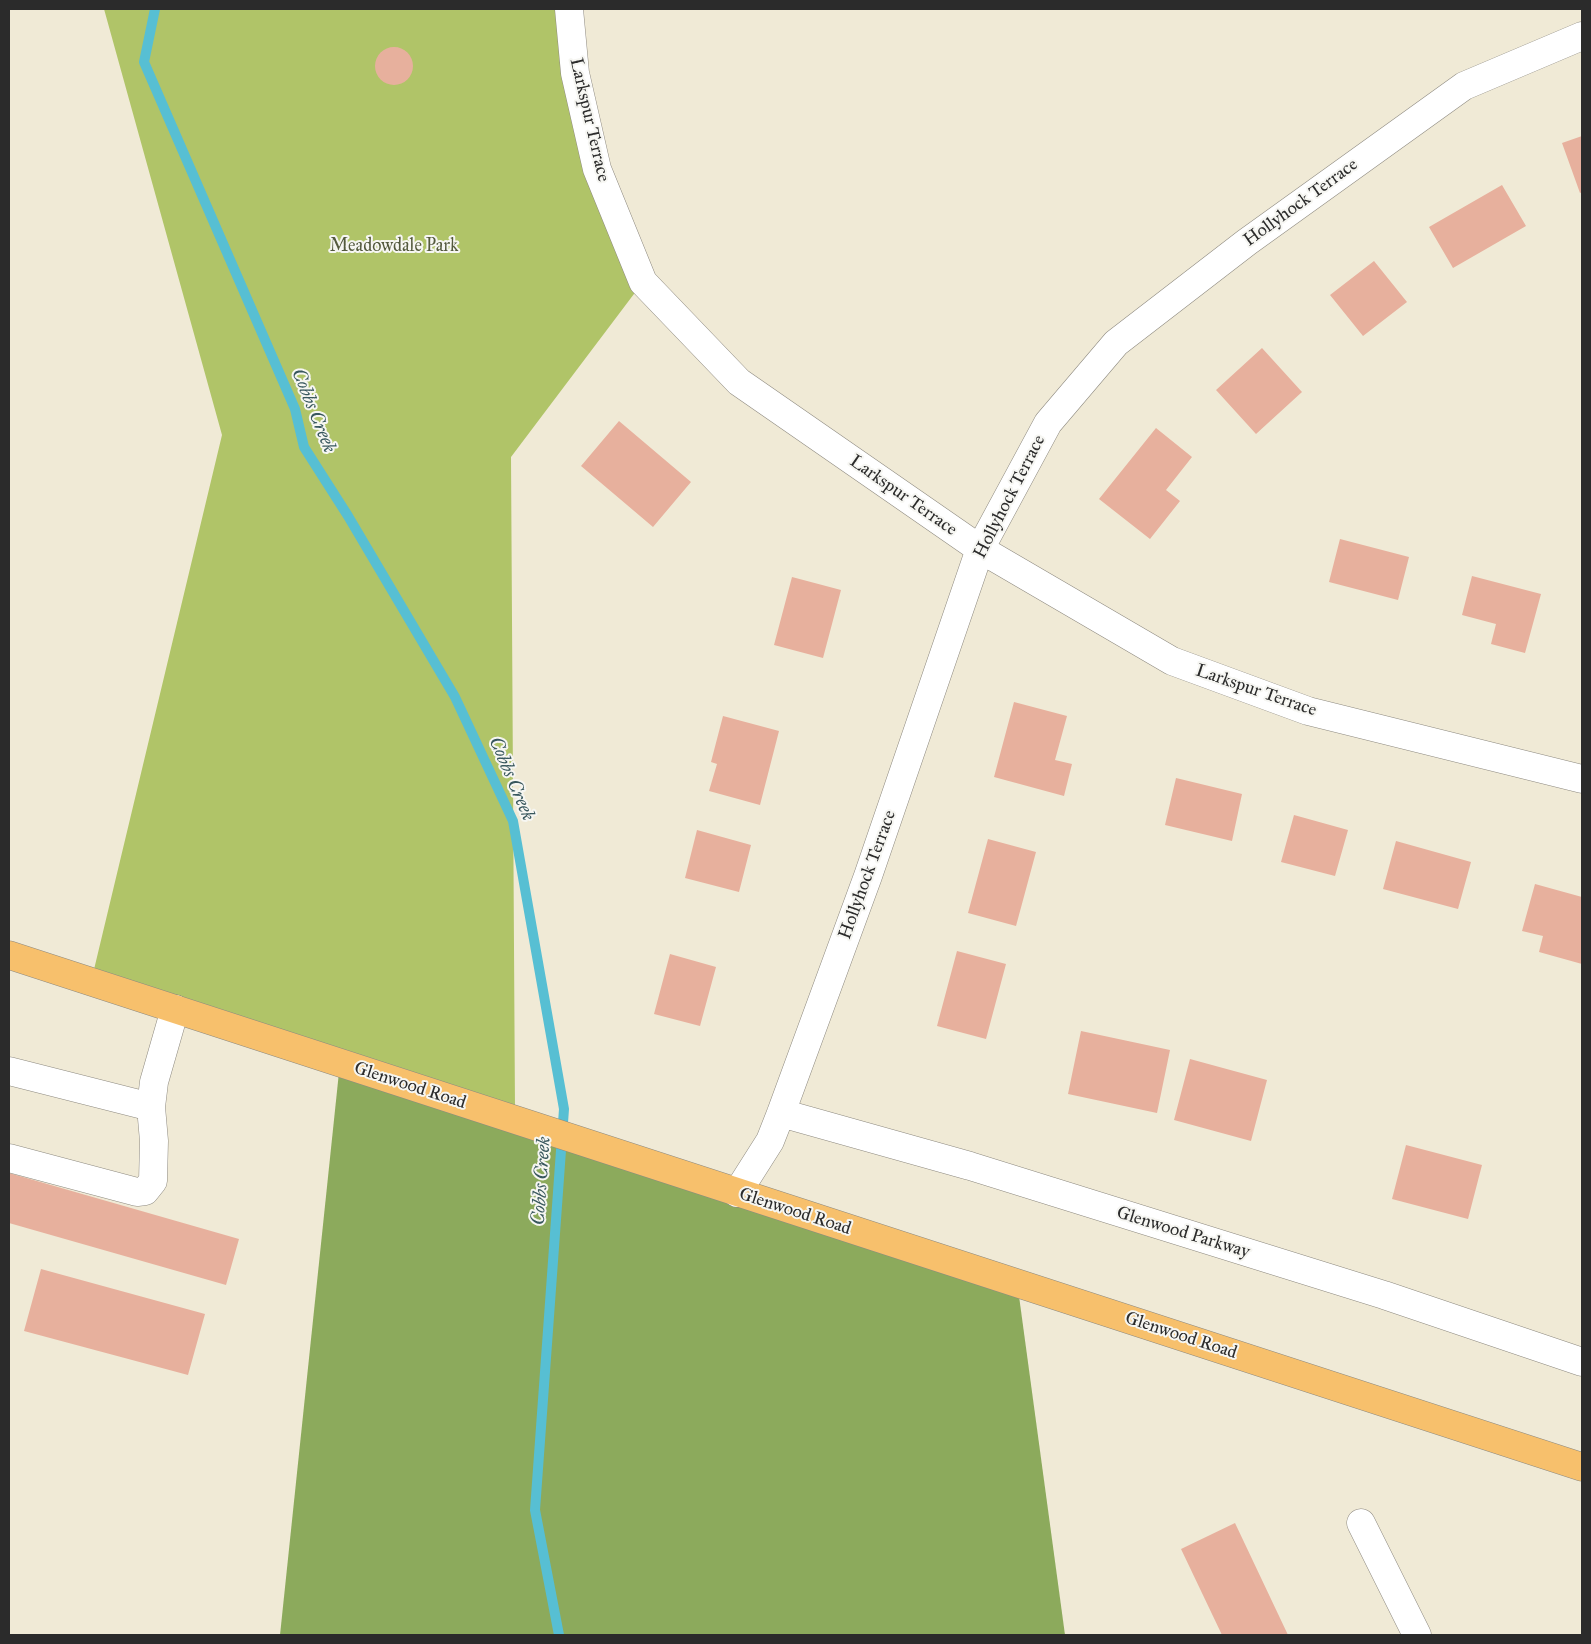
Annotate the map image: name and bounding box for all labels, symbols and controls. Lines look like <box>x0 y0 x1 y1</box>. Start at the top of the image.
street label: Larkspur Terrace <box>564 56 614 184</box>
street label: Hollyhock Terrace <box>1240 154 1362 252</box>
park label: Meadowdale Park <box>330 236 458 258</box>
water label: Cobbs Creek <box>286 366 340 456</box>
street label: Hollyhock Terrace <box>970 432 1050 562</box>
street label: Larkspur Terrace <box>845 451 961 541</box>
street label: Larkspur Terrace <box>1193 660 1319 722</box>
water label: Cobbs Creek <box>483 734 539 824</box>
street label: Hollyhock Terrace <box>835 808 901 942</box>
street label: Glenwood Road <box>351 1058 469 1114</box>
water label: Cobbs Creek <box>528 1136 556 1226</box>
street label: Glenwood Road <box>736 1184 854 1240</box>
street label: Glenwood Parkway <box>1114 1202 1252 1264</box>
street label: Glenwood Road <box>1122 1308 1240 1364</box>

